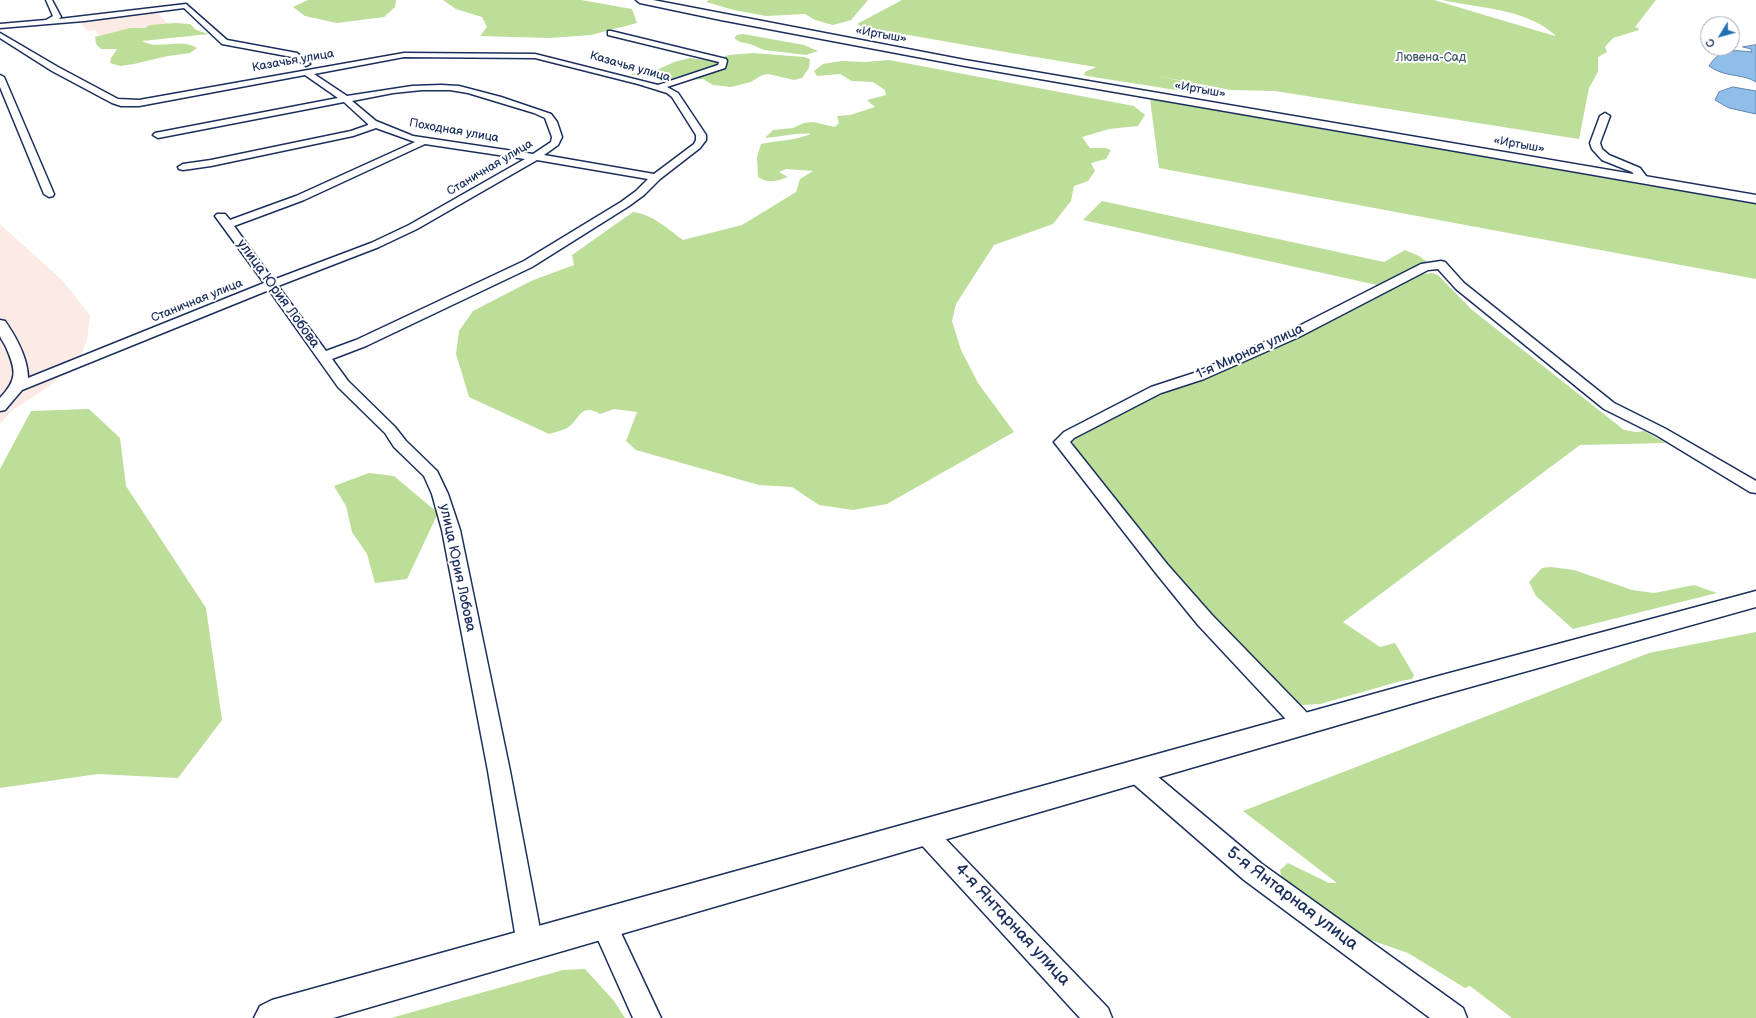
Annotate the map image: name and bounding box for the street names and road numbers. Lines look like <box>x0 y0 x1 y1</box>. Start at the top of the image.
street label: «Иртыш» <box>854 23 908 47</box>
street label: Казачья улица <box>251 47 335 75</box>
street label: Казачья улица <box>588 49 672 85</box>
street label: «Иртыш» <box>1173 78 1227 102</box>
street label: Походная улица <box>408 116 500 146</box>
street label: «Иртыш» <box>1492 133 1546 157</box>
street label: Станичная улица <box>445 137 535 199</box>
street label: улица Юрия Лобова <box>233 236 323 352</box>
street label: Станичная улица <box>149 276 245 326</box>
street label: 1-я Мирная улица <box>1194 321 1306 383</box>
street label: улица Юрия Лобова <box>435 503 479 633</box>
street label: 5-я Янтарная улица <box>1222 843 1362 955</box>
street label: 4-я Янтарная улица <box>950 860 1074 990</box>

